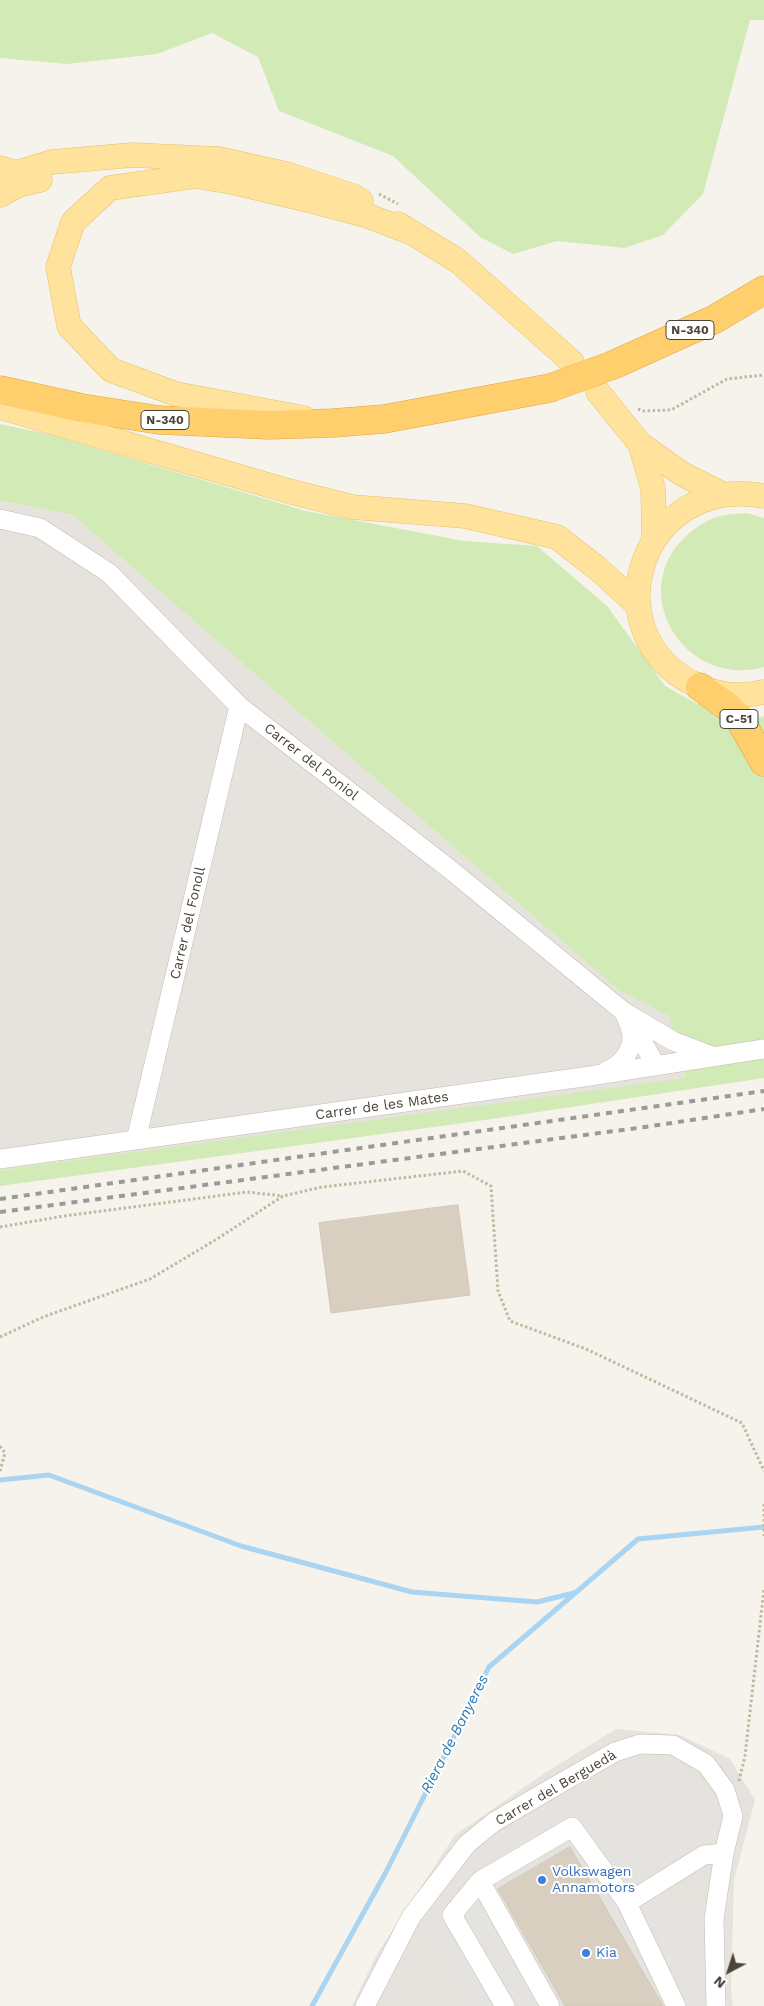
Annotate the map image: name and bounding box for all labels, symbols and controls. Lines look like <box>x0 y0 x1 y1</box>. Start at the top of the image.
road number: N-340 <box>666 320 714 340</box>
road number: N-340 <box>141 410 189 430</box>
road number: C-51 <box>720 710 758 729</box>
street label: Carrer del Poniol <box>260 720 362 804</box>
street label: Carrer del Fonoll <box>167 865 209 981</box>
street label: Carrer de les Mates <box>314 1088 450 1124</box>
water label: Riera de Banyeres <box>417 1672 493 1796</box>
street label: Carrer del Berguedà <box>493 1747 619 1829</box>
place label: Volkswagen Annamotors <box>552 1864 635 1896</box>
marker: Volkswagen Annamotors <box>536 1874 548 1886</box>
place label: Kia <box>596 1945 617 1961</box>
north arrow <box>704 1946 754 1996</box>
marker: Kia <box>580 1947 592 1959</box>
text: N <box>710 1973 728 1992</box>

